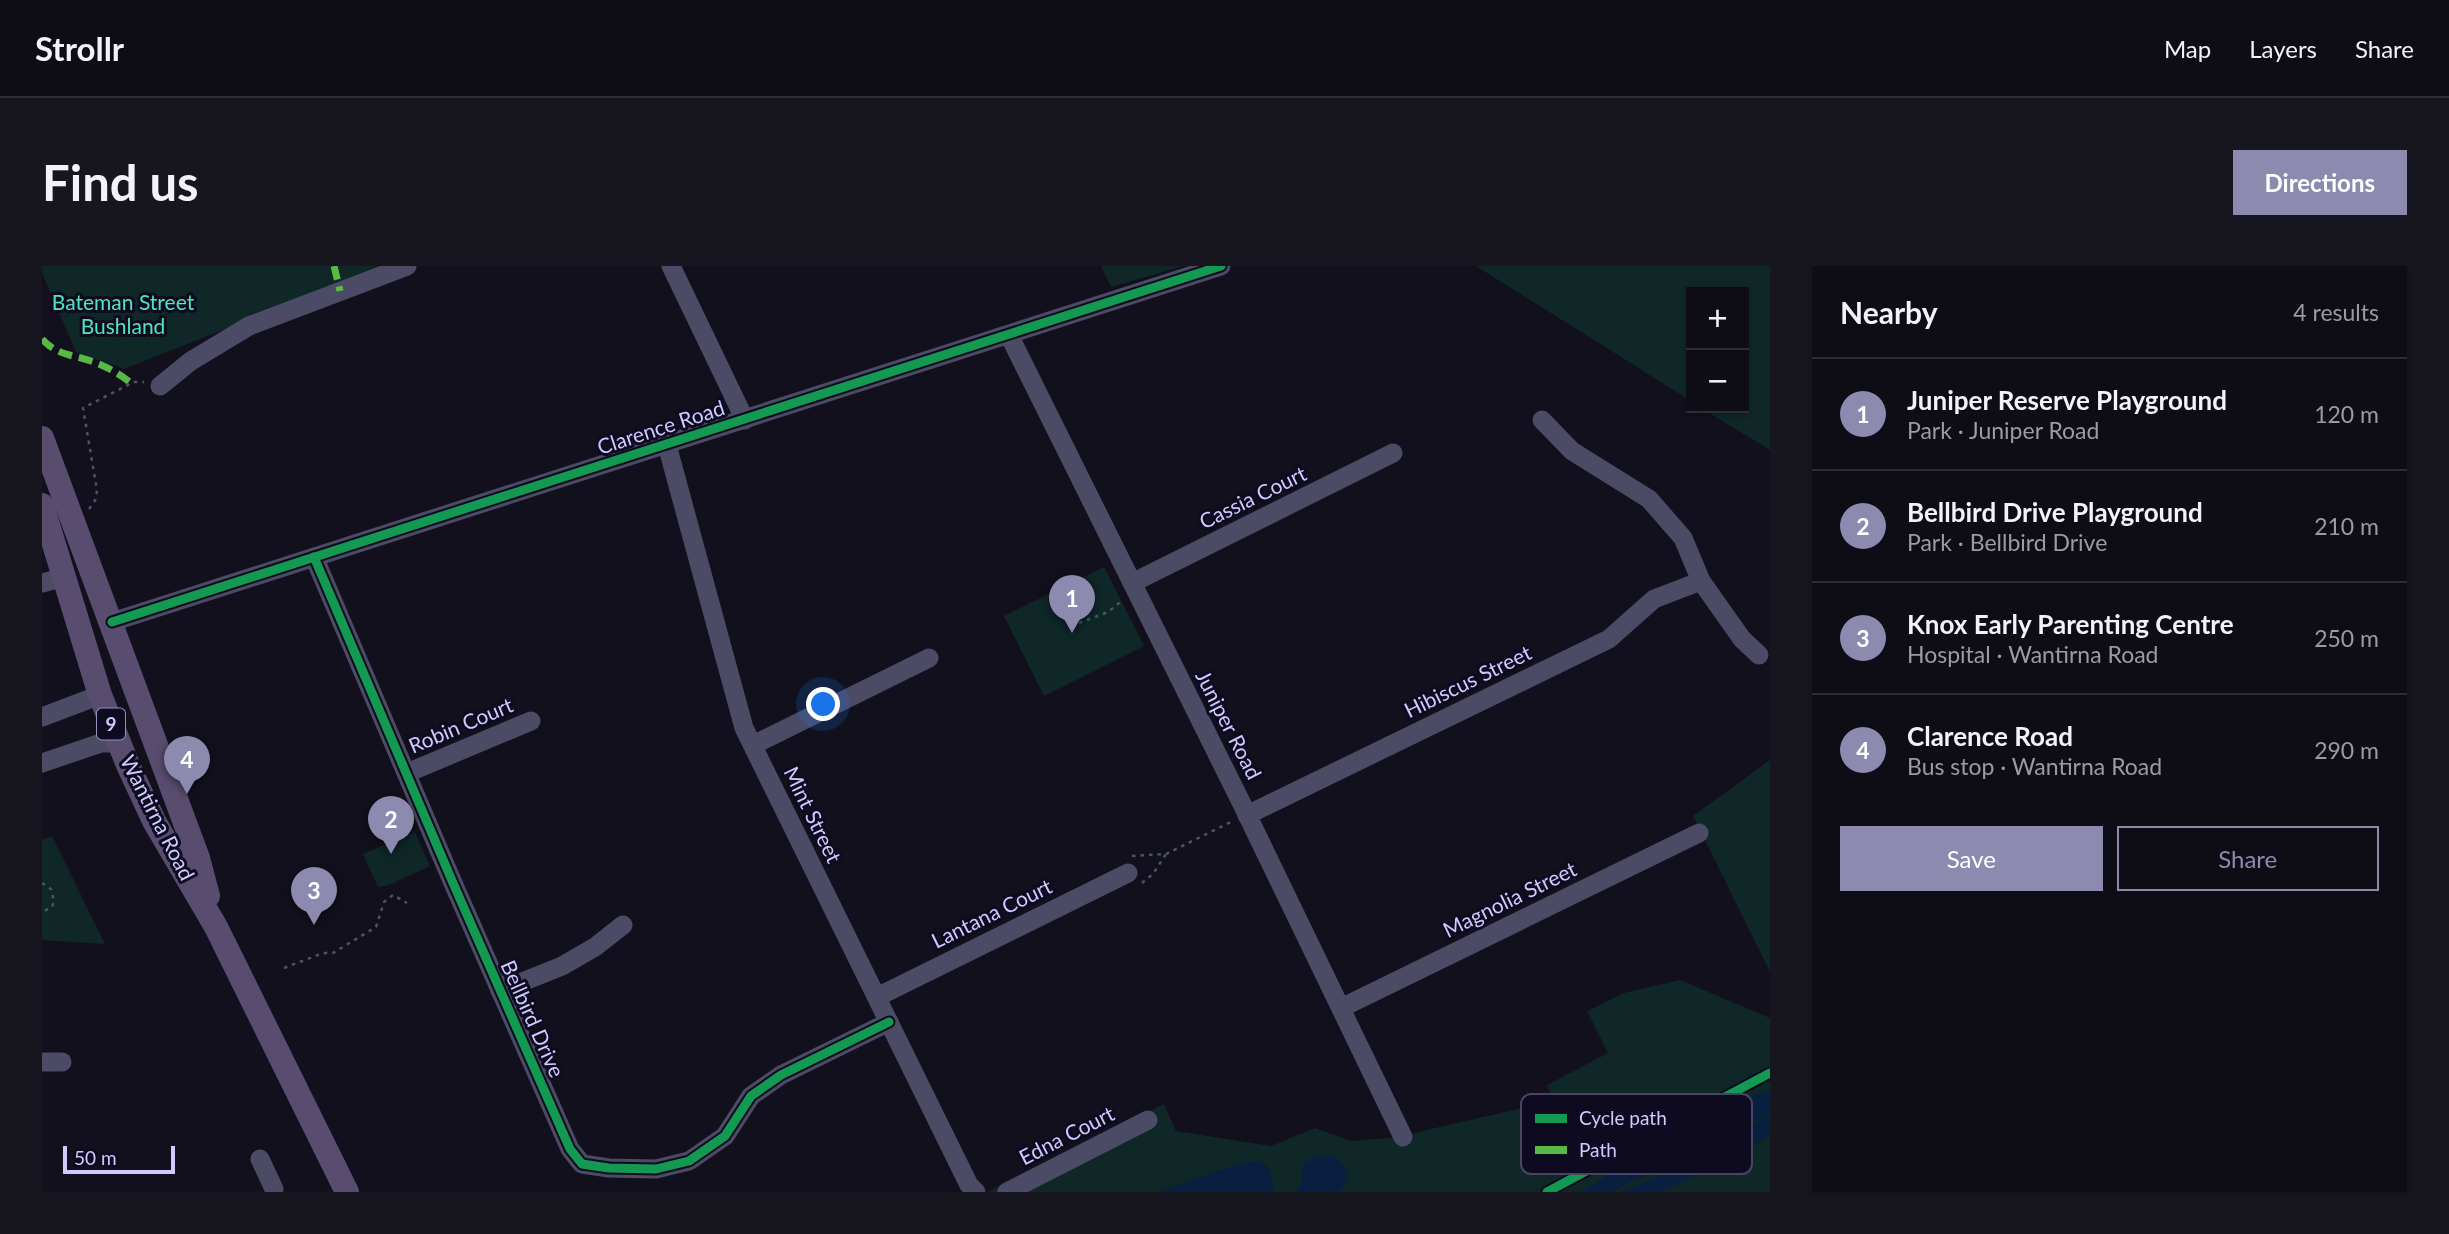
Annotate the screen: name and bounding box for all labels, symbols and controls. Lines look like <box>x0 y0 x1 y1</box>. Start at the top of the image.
text: Strollr <box>35 28 124 68</box>
text: Map <box>2164 34 2211 63</box>
text: Layers <box>2249 34 2317 63</box>
text: Share <box>2355 34 2414 63</box>
button: Directions <box>2233 150 2407 215</box>
text: Find us <box>42 153 199 211</box>
map controls <box>1686 287 1749 413</box>
button: + <box>1686 287 1749 350</box>
park label: Bateman Street Bushland <box>52 289 195 338</box>
text: Nearby <box>1840 294 1938 330</box>
text: 4 results <box>2293 298 2379 326</box>
button: − <box>1686 350 1749 413</box>
text: Juniper Reserve Playground <box>1907 384 2227 416</box>
street label: Clarence Road <box>594 394 727 459</box>
text: 1 <box>1856 400 1870 428</box>
text: 120 m <box>2314 400 2379 428</box>
text: Park · Juniper Road <box>1907 416 2099 444</box>
street label: Cassia Court <box>1195 460 1310 533</box>
text: Bellbird Drive Playground <box>1907 496 2203 528</box>
text: 2 <box>1856 512 1870 540</box>
text: 210 m <box>2314 512 2379 540</box>
text: Park · Bellbird Drive <box>1907 528 2107 556</box>
pin: 1 <box>1049 575 1095 633</box>
text: Knox Early Parenting Centre <box>1907 608 2234 640</box>
text: 3 <box>1856 624 1870 652</box>
text: 250 m <box>2314 624 2379 652</box>
street label: Hibiscus Street <box>1400 639 1535 722</box>
text: Hospital · Wantirna Road <box>1907 640 2159 668</box>
street label: Juniper Road <box>1191 666 1268 783</box>
your location <box>806 687 840 721</box>
street label: Robin Court <box>404 691 517 758</box>
road number: 9 <box>97 708 125 740</box>
text: Clarence Road <box>1907 720 2073 752</box>
pin: 4 <box>164 736 210 794</box>
text: 4 <box>1856 736 1870 764</box>
text: 290 m <box>2314 736 2379 764</box>
street label: Wantirna Road <box>116 750 201 884</box>
text: Bus stop · Wantirna Road <box>1907 752 2162 780</box>
street label: Mint Street <box>779 762 848 867</box>
pin: 2 <box>368 796 414 854</box>
button: Save <box>1840 826 2103 891</box>
button: Share <box>2117 826 2379 891</box>
street label: Magnolia Street <box>1439 855 1581 942</box>
pin: 3 <box>291 867 337 925</box>
street label: Lantana Court <box>927 873 1056 953</box>
street label: Bellbird Drive <box>496 956 570 1081</box>
legend <box>1521 1094 1752 1174</box>
street label: Edna Court <box>1014 1100 1119 1169</box>
text: Cycle path <box>1579 1106 1667 1129</box>
text: Path <box>1579 1138 1617 1161</box>
scale bar <box>63 1143 175 1175</box>
text: 50 m <box>74 1146 117 1169</box>

